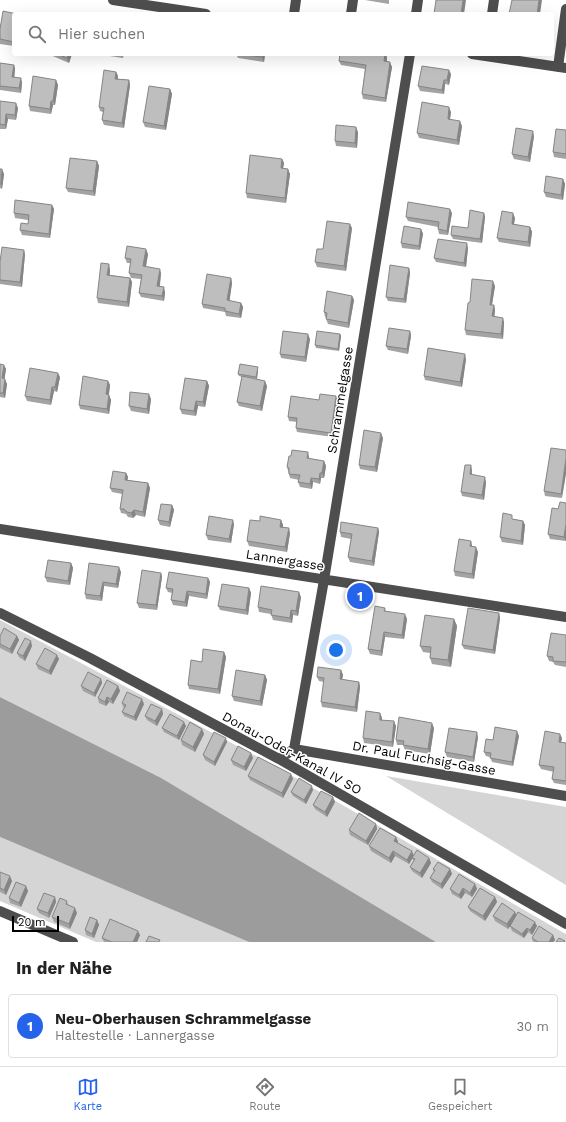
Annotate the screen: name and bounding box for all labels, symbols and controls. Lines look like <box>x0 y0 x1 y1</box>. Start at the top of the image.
search box <box>12 12 554 56</box>
icon: search <box>26 23 48 45</box>
text: Hier suchen <box>58 25 145 43</box>
street label: Schrammelgasse <box>324 346 356 454</box>
street label: Lannergasse <box>245 546 325 574</box>
pin: 1 <box>347 581 373 611</box>
your location <box>326 640 346 660</box>
street label: Donau-Oder-Kanal IV SO <box>220 708 364 798</box>
street label: Dr. Paul Fuchsig-Gasse <box>351 738 497 778</box>
scale bar <box>12 914 59 933</box>
text: 20 m <box>18 916 46 929</box>
text: In der Nähe <box>16 958 112 978</box>
text: Neu-Oberhausen Schrammelgasse <box>55 1010 311 1028</box>
text: 1 <box>27 1019 33 1034</box>
text: 30 m <box>517 1019 549 1034</box>
text: Haltestelle · Lannergasse <box>55 1028 215 1043</box>
tab: Karte <box>74 1076 102 1113</box>
tab: Route <box>249 1076 281 1113</box>
tab: Gespeichert <box>428 1076 492 1113</box>

